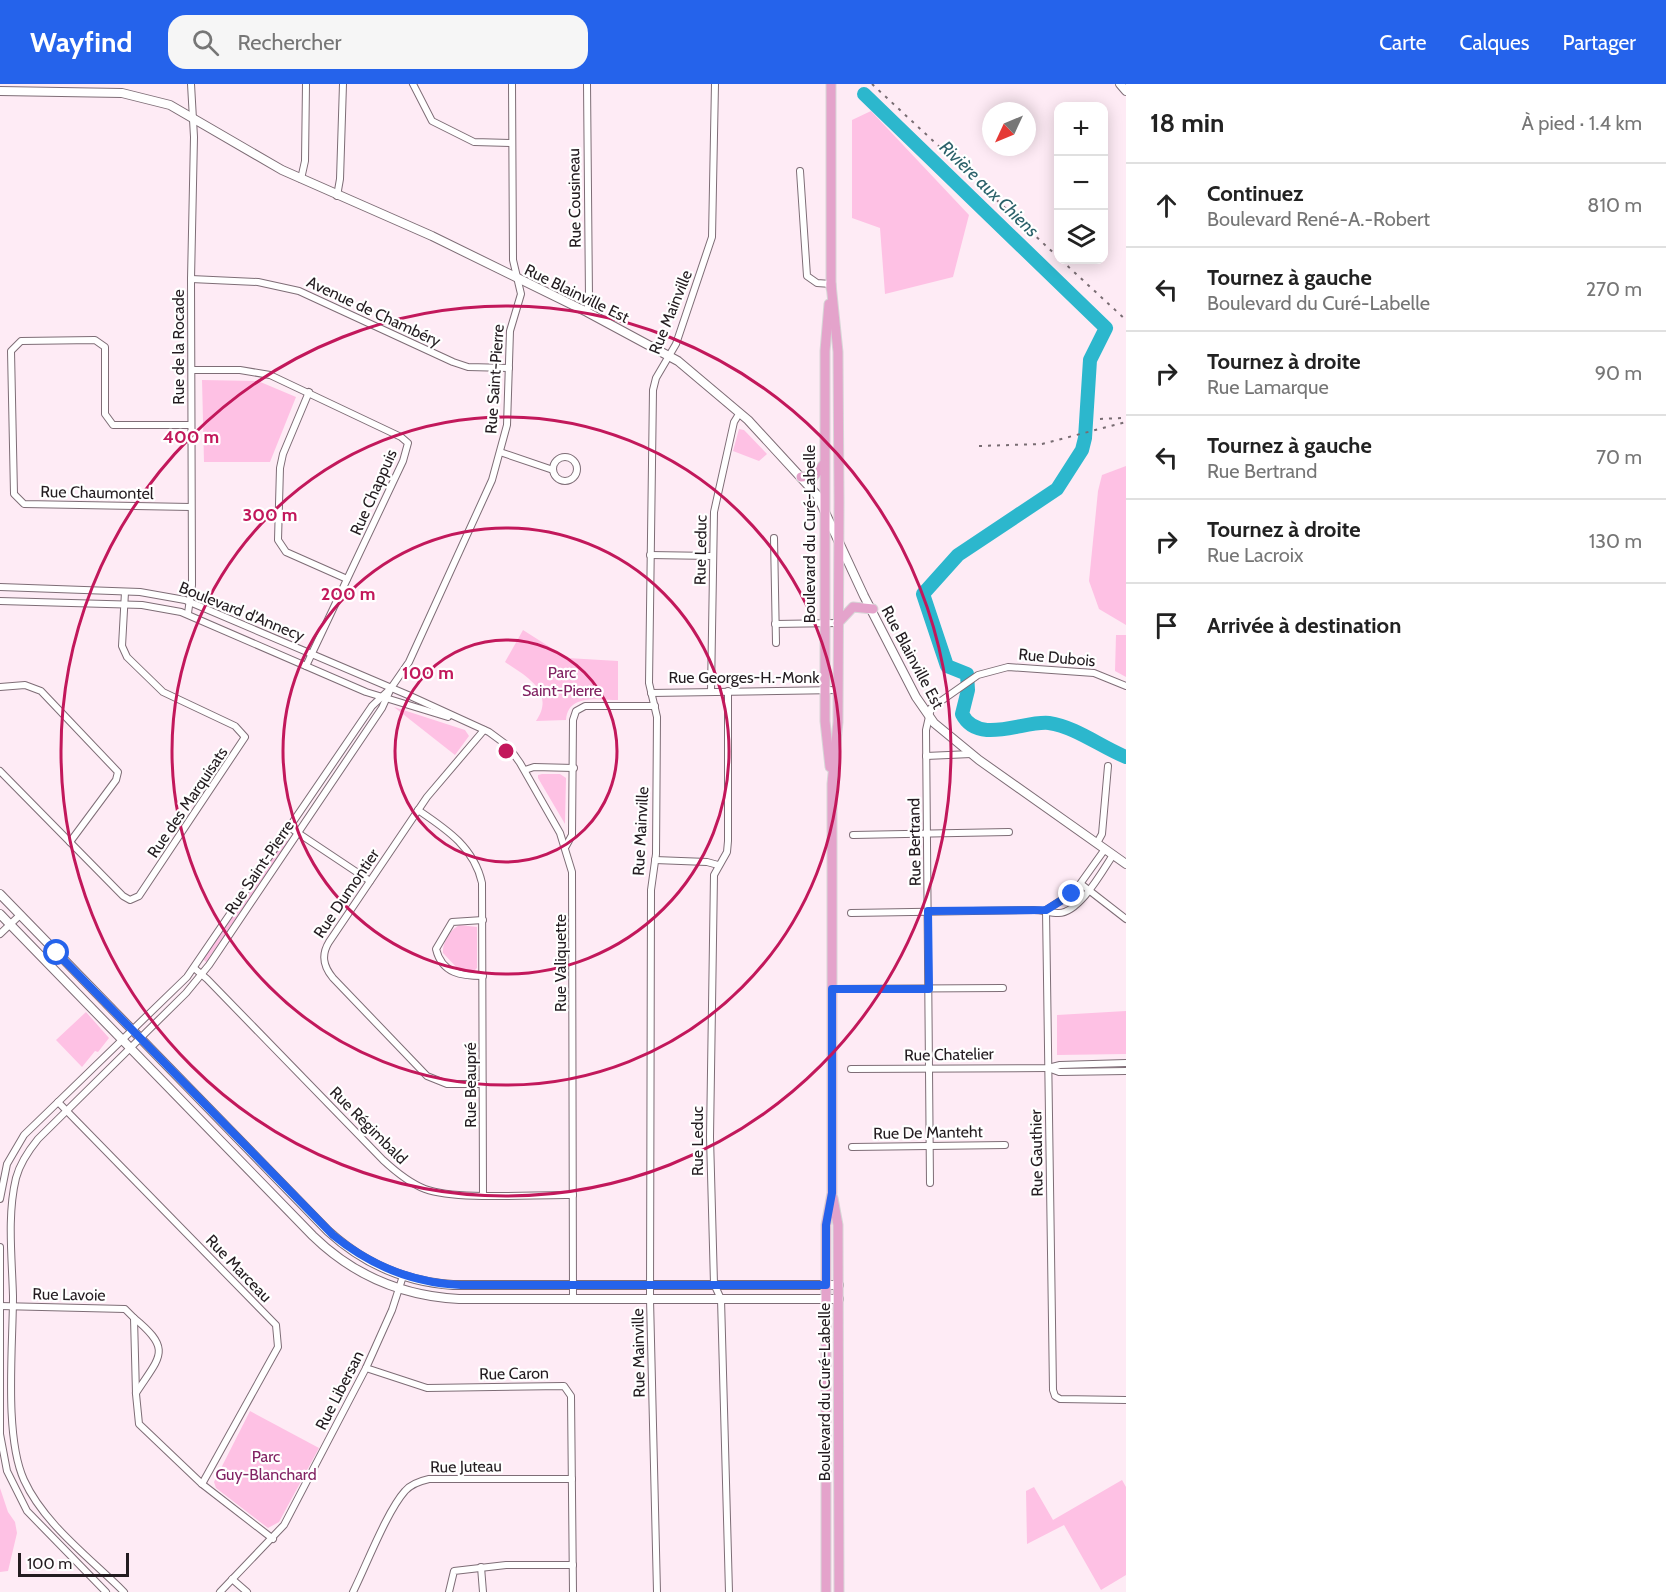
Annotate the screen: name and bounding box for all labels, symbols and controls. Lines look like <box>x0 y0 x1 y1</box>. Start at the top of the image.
search box <box>168 15 588 69</box>
text: Wayfind <box>30 25 132 59</box>
icon: search <box>189 26 222 59</box>
text: Rechercher <box>237 29 341 56</box>
text: Carte <box>1379 30 1427 55</box>
text: Calques <box>1460 30 1530 55</box>
text: Partager <box>1563 30 1636 55</box>
north arrow <box>982 102 1036 156</box>
map controls <box>1054 102 1108 264</box>
button: + <box>1054 102 1108 156</box>
text: 18 min <box>1150 107 1224 139</box>
text: À pied · 1.4 km <box>1521 111 1642 135</box>
water label: Rivière aux Chiens <box>935 136 1043 242</box>
street label: Rue Cousineau <box>564 148 585 248</box>
button: − <box>1054 156 1108 210</box>
text: Continuez <box>1207 180 1304 207</box>
icon: ahead <box>1150 189 1183 222</box>
text: 810 m <box>1587 193 1642 217</box>
text: Boulevard René-A.-Robert <box>1207 207 1430 231</box>
button: layers <box>1054 210 1108 264</box>
street label: Rue Blainville Est <box>521 260 633 327</box>
text: Tournez à gauche <box>1207 264 1372 291</box>
street label: Rue Mainville <box>645 267 696 357</box>
street label: Avenue de Chambéry <box>304 272 444 351</box>
icon: left <box>1150 273 1183 306</box>
text: 270 m <box>1586 277 1642 301</box>
street label: Rue de la Rocade <box>169 289 188 405</box>
text: Boulevard du Curé-Labelle <box>1207 291 1430 315</box>
street label: Rue Saint-Pierre <box>481 324 508 434</box>
text: Tournez à droite <box>1207 348 1361 375</box>
icon: right <box>1150 357 1183 390</box>
text: 90 m <box>1595 361 1642 385</box>
text: Rue Lamarque <box>1207 375 1329 399</box>
text: 400 m <box>163 426 219 448</box>
text: Tournez à gauche <box>1207 432 1372 459</box>
icon: left <box>1150 441 1183 474</box>
street label: Boulevard du Curé-Labelle <box>800 445 819 623</box>
text: 70 m <box>1596 445 1642 469</box>
street label: Rue Chappuis <box>346 446 401 538</box>
text: Rue Bertrand <box>1207 459 1317 483</box>
street label: Rue Chaumontel <box>40 482 154 503</box>
text: 300 m <box>243 504 297 526</box>
street label: Rue Leduc <box>690 515 711 585</box>
text: Tournez à droite <box>1207 516 1361 543</box>
icon: right <box>1150 525 1183 558</box>
text: 130 m <box>1589 529 1642 553</box>
text: Rue Lacroix <box>1207 543 1304 567</box>
street label: Boulevard d'Annecy <box>176 578 307 645</box>
text: 200 m <box>321 583 375 605</box>
street label: Rue Blainville Est <box>877 602 948 713</box>
icon: arrive <box>1150 609 1183 642</box>
text: Arrivée à destination <box>1207 612 1401 639</box>
street label: Rue Dubois <box>1018 645 1097 670</box>
text: 100 m <box>402 662 454 684</box>
park label: Parc Saint-Pierre <box>522 663 602 700</box>
street label: Rue Georges-H.-Monk <box>669 668 820 687</box>
centre of rings <box>496 741 516 761</box>
street label: Rue des Marquisats <box>143 743 232 861</box>
street label: Rue Mainville <box>629 786 652 876</box>
street label: Rue Bertrand <box>904 798 925 886</box>
street label: Rue Saint-Pierre <box>221 816 298 918</box>
street label: Rue Dumontier <box>310 844 384 941</box>
route end <box>1058 880 1084 906</box>
street label: Rue Valiquette <box>551 914 570 1012</box>
route start <box>43 939 69 965</box>
street label: Rue Beaupré <box>461 1042 480 1128</box>
street label: Rue Chatelier <box>904 1044 995 1065</box>
street label: Rue Régimbald <box>326 1083 411 1168</box>
street label: Rue Leduc <box>688 1106 707 1176</box>
street label: Rue Gauthier <box>1026 1108 1047 1197</box>
street label: Rue De Manteht <box>873 1122 984 1143</box>
street label: Rue Marceau <box>202 1231 276 1306</box>
street label: Rue Lavoie <box>32 1284 106 1305</box>
street label: Boulevard du Curé-Labelle <box>815 1303 834 1481</box>
street label: Rue Mainville <box>628 1308 649 1398</box>
street label: Rue Libersan <box>311 1347 368 1433</box>
street label: Rue Caron <box>479 1363 549 1384</box>
park label: Parc Guy-Blanchard <box>215 1447 317 1484</box>
street label: Rue Juteau <box>430 1456 502 1477</box>
scale bar <box>18 1550 129 1578</box>
text: 100 m <box>27 1554 72 1573</box>

